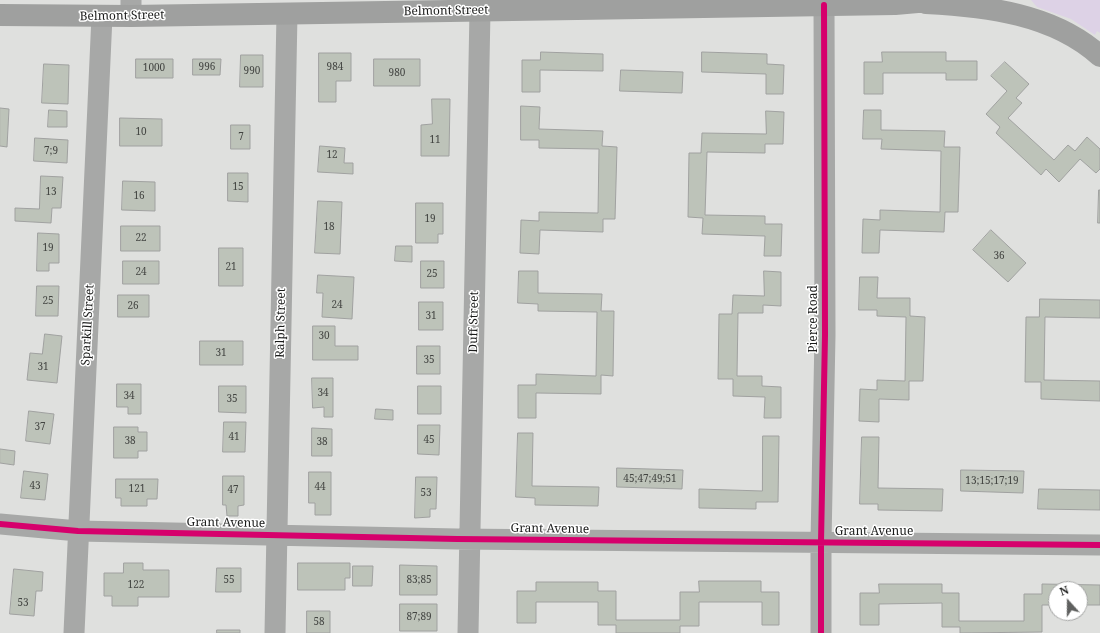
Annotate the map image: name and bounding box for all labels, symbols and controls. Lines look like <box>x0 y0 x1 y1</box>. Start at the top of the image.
street label: Belmont Street <box>403 3 489 19</box>
street label: Belmont Street <box>79 8 165 24</box>
house number: 996 <box>199 61 215 73</box>
house number: 984 <box>327 61 343 73</box>
house number: 1000 <box>143 62 165 74</box>
house number: 990 <box>244 65 260 77</box>
house number: 980 <box>389 67 405 79</box>
house number: 10 <box>135 126 147 138</box>
house number: 7 <box>238 131 244 143</box>
house number: 11 <box>429 134 441 146</box>
house number: 7;9 <box>44 145 58 157</box>
house number: 12 <box>326 149 338 161</box>
house number: 15 <box>232 181 244 193</box>
house number: 13 <box>45 186 57 198</box>
house number: 16 <box>133 190 145 202</box>
house number: 19 <box>424 213 436 225</box>
house number: 18 <box>323 221 335 233</box>
house number: 22 <box>135 232 147 244</box>
house number: 19 <box>42 242 54 254</box>
house number: 36 <box>993 250 1005 262</box>
house number: 21 <box>225 261 237 273</box>
house number: 24 <box>135 266 147 278</box>
house number: 25 <box>426 268 438 280</box>
street label: Sparkill Street <box>79 284 97 366</box>
street label: Pierce Road <box>807 285 821 353</box>
street label: Ralph Street <box>273 288 289 358</box>
street label: Duff Street <box>466 291 482 353</box>
house number: 25 <box>42 295 54 307</box>
house number: 24 <box>331 299 343 311</box>
house number: 26 <box>127 300 139 312</box>
house number: 31 <box>425 310 437 322</box>
house number: 30 <box>318 330 330 342</box>
house number: 31 <box>215 347 227 359</box>
house number: 35 <box>423 354 435 366</box>
house number: 31 <box>37 361 49 373</box>
house number: 34 <box>317 387 329 399</box>
house number: 34 <box>123 390 135 402</box>
house number: 35 <box>226 393 238 405</box>
house number: 37 <box>34 421 46 433</box>
house number: 41 <box>228 431 240 443</box>
house number: 45 <box>423 434 435 446</box>
house number: 38 <box>124 435 136 447</box>
house number: 38 <box>316 436 328 448</box>
house number: 45;47;49;51 <box>623 473 677 485</box>
house number: 13;15;17;19 <box>965 475 1019 487</box>
house number: 43 <box>29 480 41 492</box>
house number: 44 <box>314 481 326 493</box>
house number: 121 <box>129 483 145 495</box>
house number: 47 <box>227 484 239 496</box>
house number: 53 <box>420 487 432 499</box>
street label: Grant Avenue <box>187 515 265 531</box>
street label: Grant Avenue <box>511 521 589 537</box>
street label: Grant Avenue <box>835 525 913 539</box>
house number: 55 <box>223 574 235 586</box>
house number: 83;85 <box>406 574 432 586</box>
house number: 122 <box>128 579 144 591</box>
north arrow <box>1048 581 1088 621</box>
text: N <box>1057 582 1071 599</box>
house number: 53 <box>17 597 29 609</box>
house number: 87;89 <box>406 611 432 623</box>
house number: 58 <box>313 616 325 628</box>

